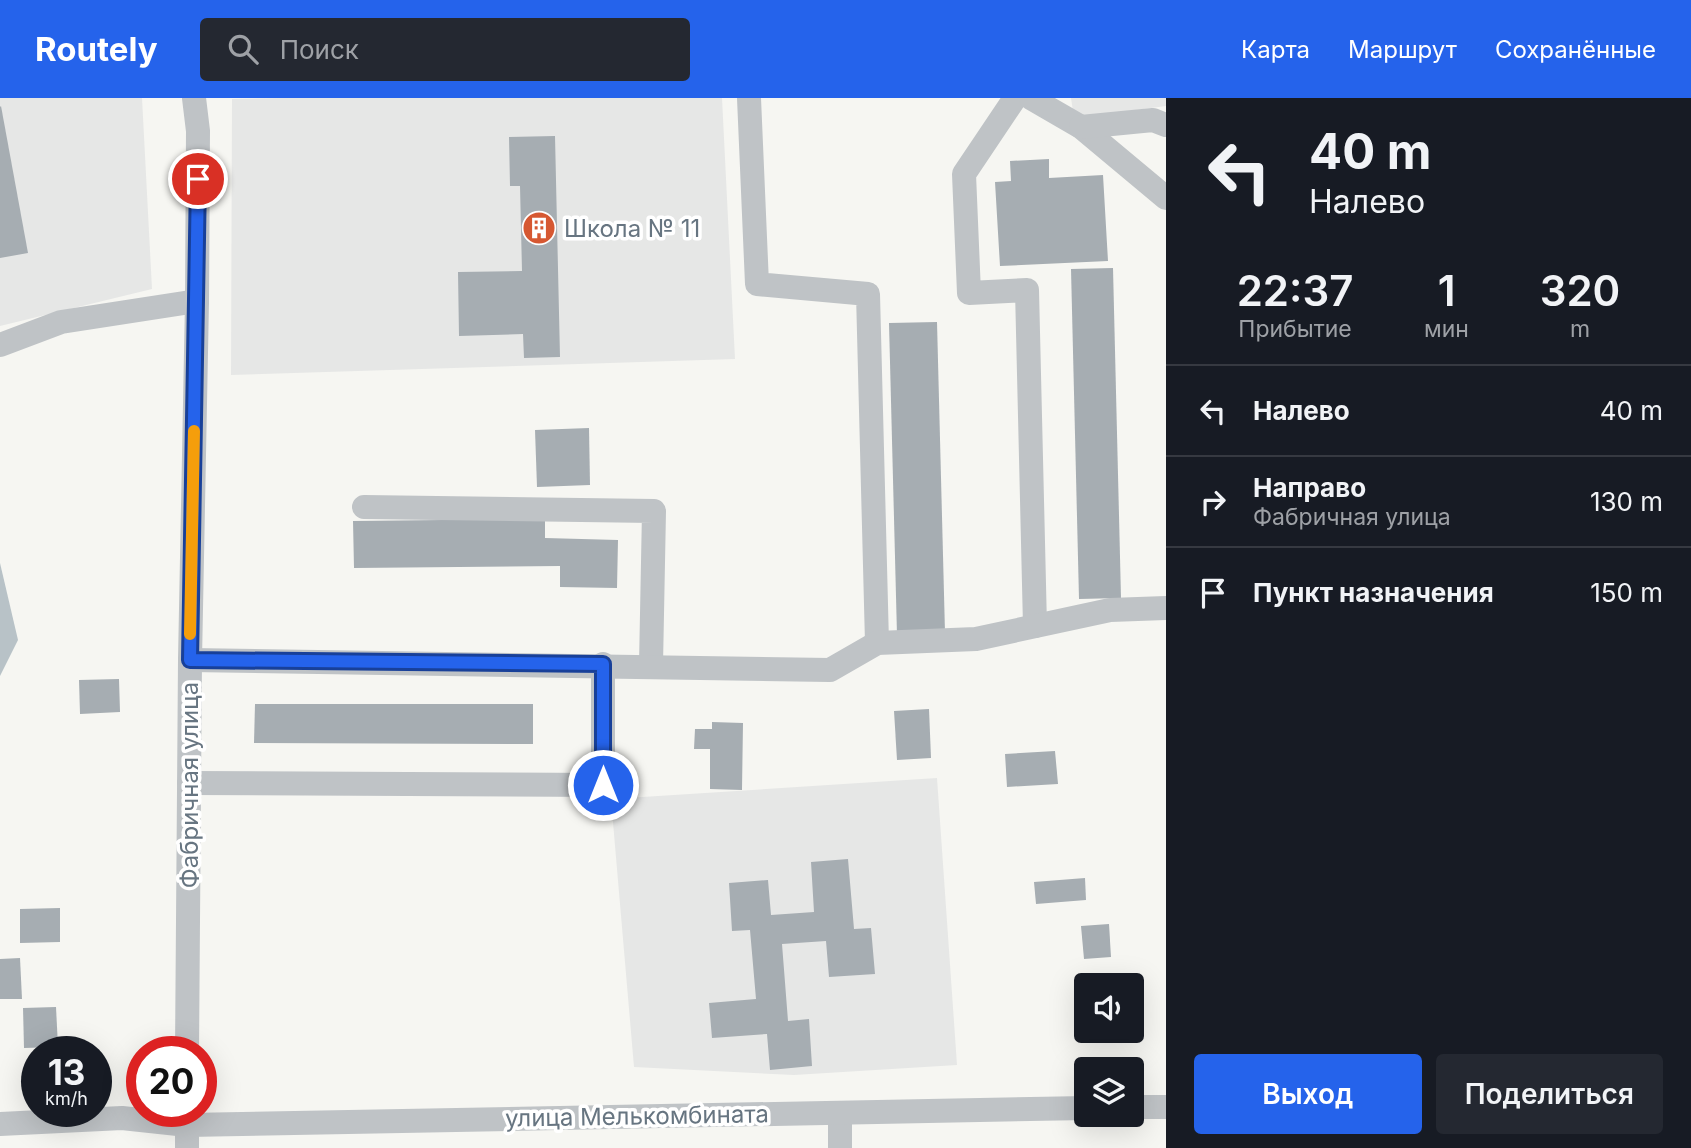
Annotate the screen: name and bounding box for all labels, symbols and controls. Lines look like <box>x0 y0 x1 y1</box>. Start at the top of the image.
search box <box>200 18 690 81</box>
text: Routely <box>35 29 158 69</box>
icon: search <box>224 30 262 68</box>
text: Поиск <box>280 34 359 65</box>
text: Карта <box>1241 35 1310 64</box>
text: Маршрут <box>1348 35 1457 64</box>
text: Сохранённые <box>1495 35 1656 64</box>
text: 40 m <box>1309 122 1432 181</box>
icon: left <box>1194 126 1285 217</box>
pin <box>168 149 228 209</box>
icon: arrive <box>179 160 217 198</box>
text: Налево <box>1309 182 1425 221</box>
building icon: Школа № 11 <box>520 209 558 247</box>
place label: Школа № 11 <box>564 214 700 243</box>
text: 22:37 <box>1237 265 1353 316</box>
text: 1 <box>1438 265 1455 316</box>
text: 320 <box>1540 265 1620 316</box>
text: Прибытие <box>1238 315 1352 343</box>
text: мин <box>1424 315 1469 343</box>
text: m <box>1570 315 1590 343</box>
icon: left <box>1194 392 1232 430</box>
text: Налево <box>1253 395 1350 426</box>
text: 40 m <box>1600 395 1663 426</box>
text: Направо <box>1253 472 1366 503</box>
icon: right <box>1194 483 1232 521</box>
text: 130 m <box>1590 486 1663 517</box>
text: Фабричная улица <box>1253 503 1451 531</box>
icon: arrive <box>1194 574 1232 612</box>
text: Пункт назначения <box>1253 577 1494 608</box>
text: 150 m <box>1590 577 1663 608</box>
street label: Фабричная улица <box>175 682 204 888</box>
position arrow <box>566 748 640 822</box>
map controls <box>1074 973 1144 1127</box>
button: sound <box>1074 973 1144 1043</box>
speed limit sign: 20 <box>126 1036 217 1127</box>
text: 13 <box>48 1051 85 1093</box>
button: Выход <box>1194 1054 1422 1134</box>
button: Поделиться <box>1436 1054 1663 1134</box>
button: layers <box>1074 1057 1144 1127</box>
text: km/h <box>45 1088 88 1109</box>
street label: улица Мелькомбината <box>505 1099 769 1133</box>

